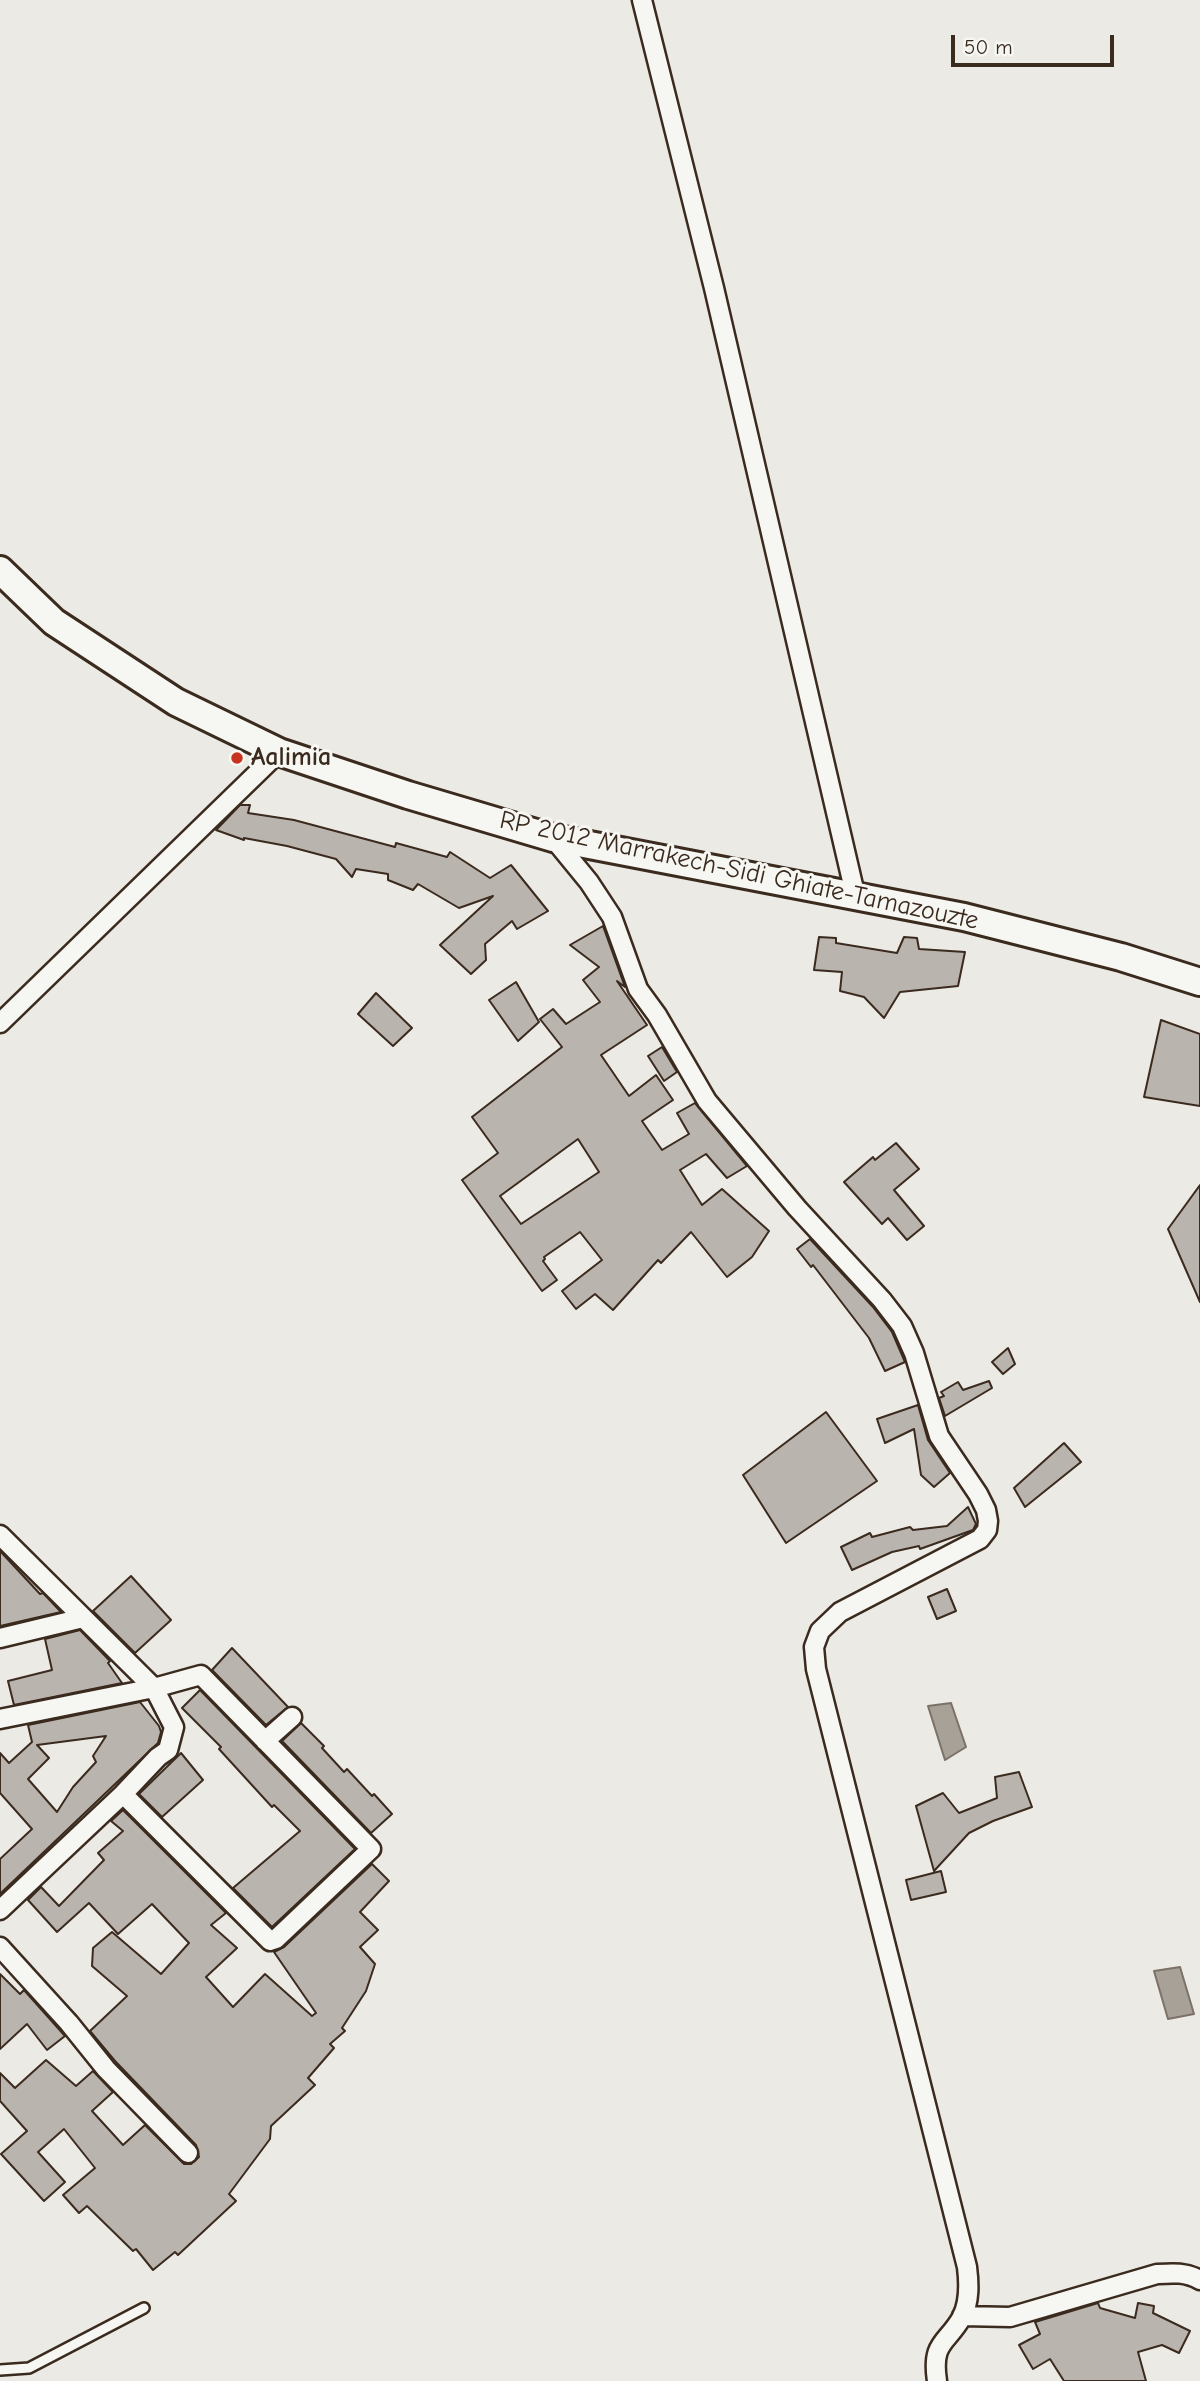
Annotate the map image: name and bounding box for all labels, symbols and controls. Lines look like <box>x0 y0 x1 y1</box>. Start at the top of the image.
scale bar <box>955 21 1118 65</box>
text: 50 m <box>964 35 1013 59</box>
place label: Aalimia <box>251 742 331 774</box>
marker: Aalimia <box>229 750 245 766</box>
street label: RP 2012 Marrakech-Sidi Ghiate-Tamazouzte <box>497 805 981 937</box>

